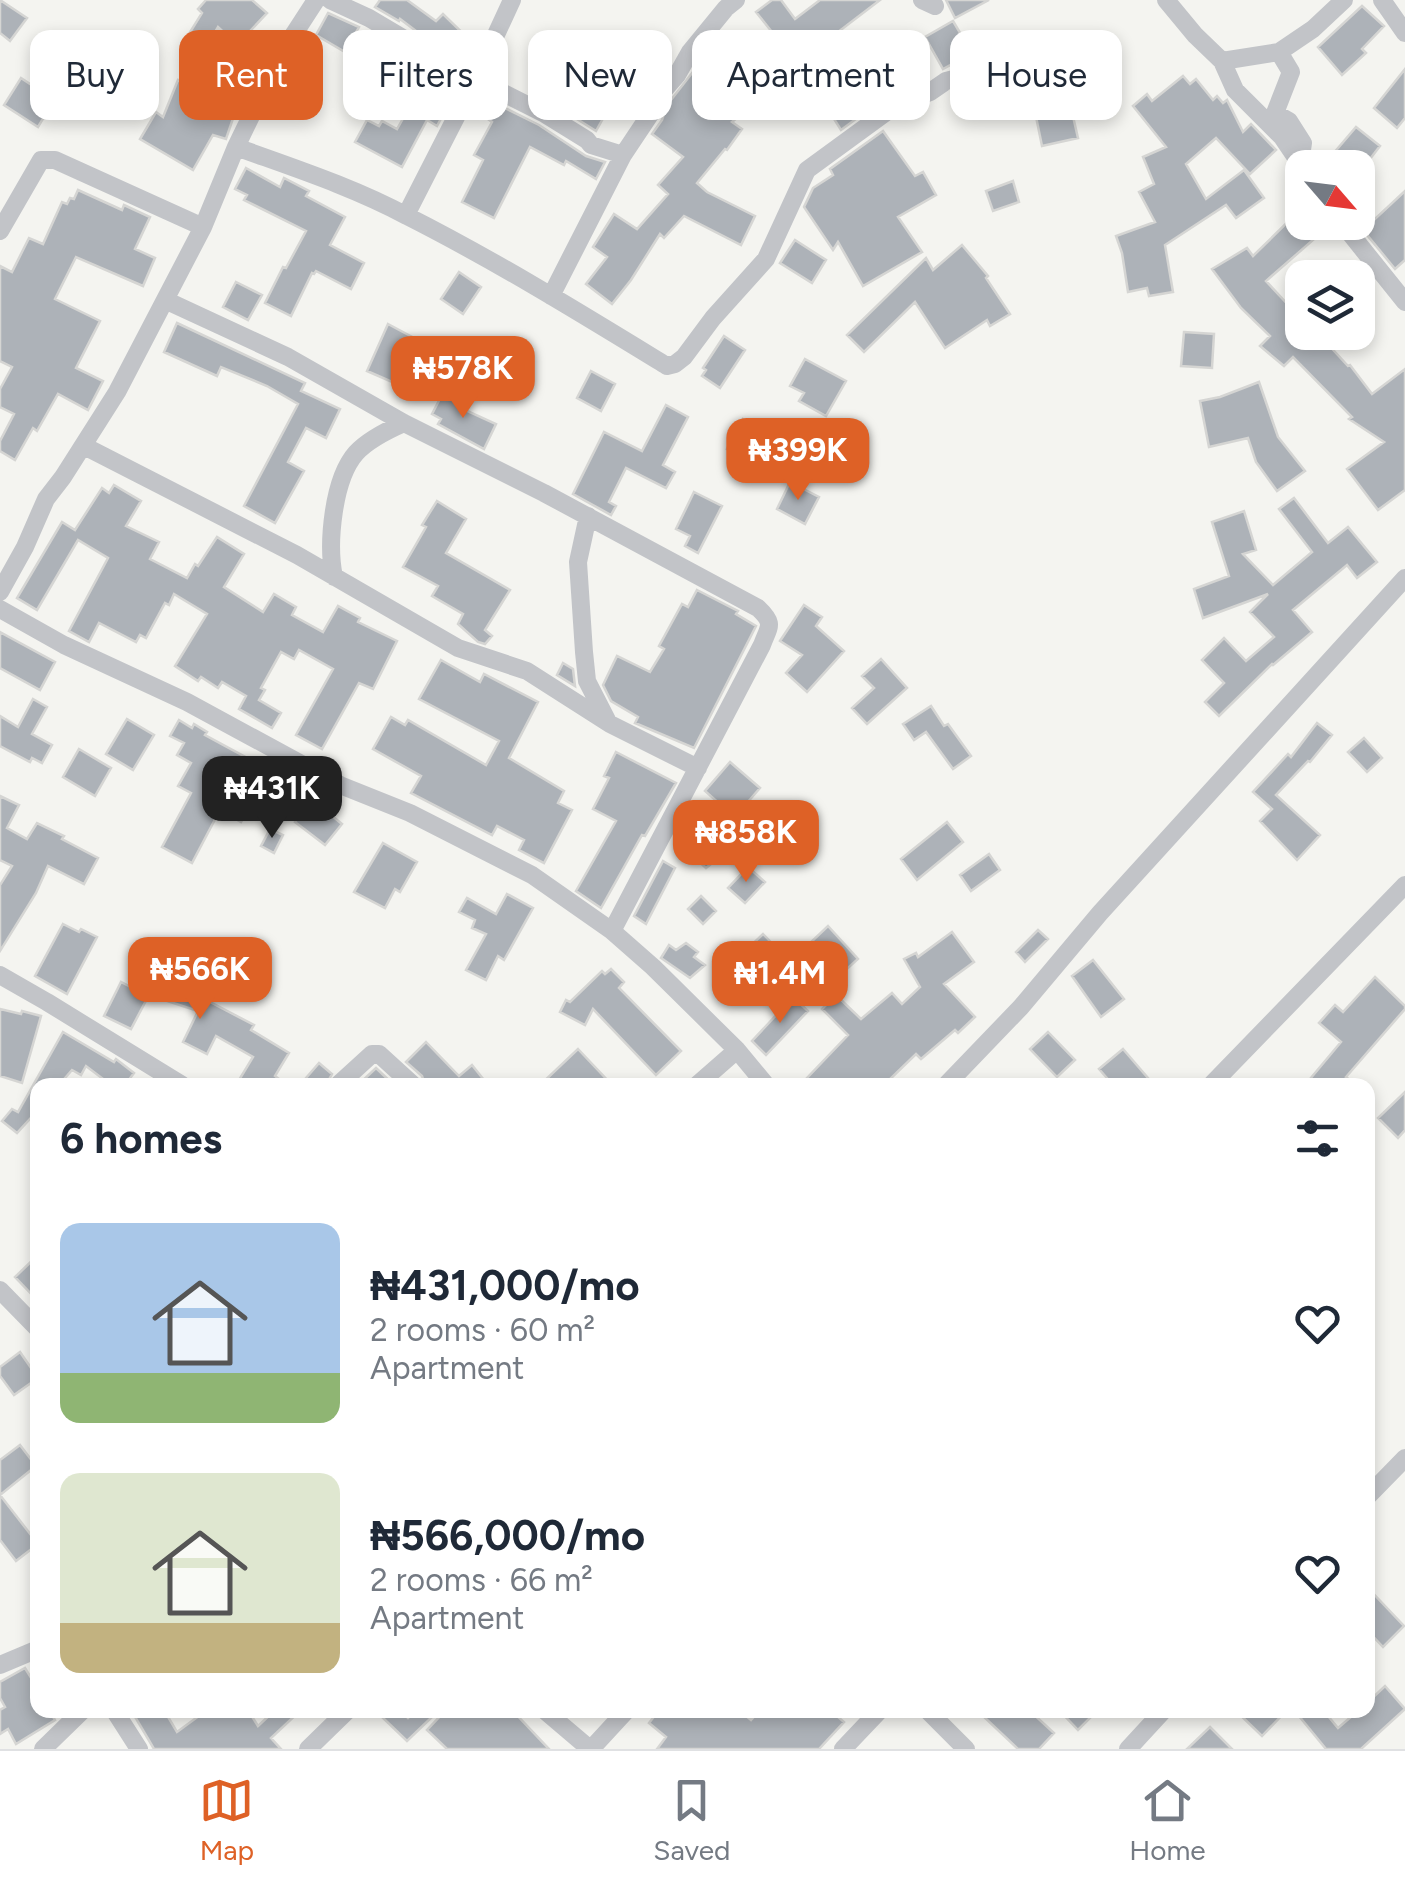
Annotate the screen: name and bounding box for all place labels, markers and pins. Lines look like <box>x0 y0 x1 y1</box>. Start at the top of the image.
pin: ₦578K <box>393 336 533 421</box>
pin: ₦399K <box>728 418 868 503</box>
pin: ₦431K <box>202 756 342 841</box>
pin: ₦858K <box>676 800 816 885</box>
pin: ₦566K <box>130 937 270 1022</box>
pin: ₦1.4M <box>710 941 850 1026</box>

